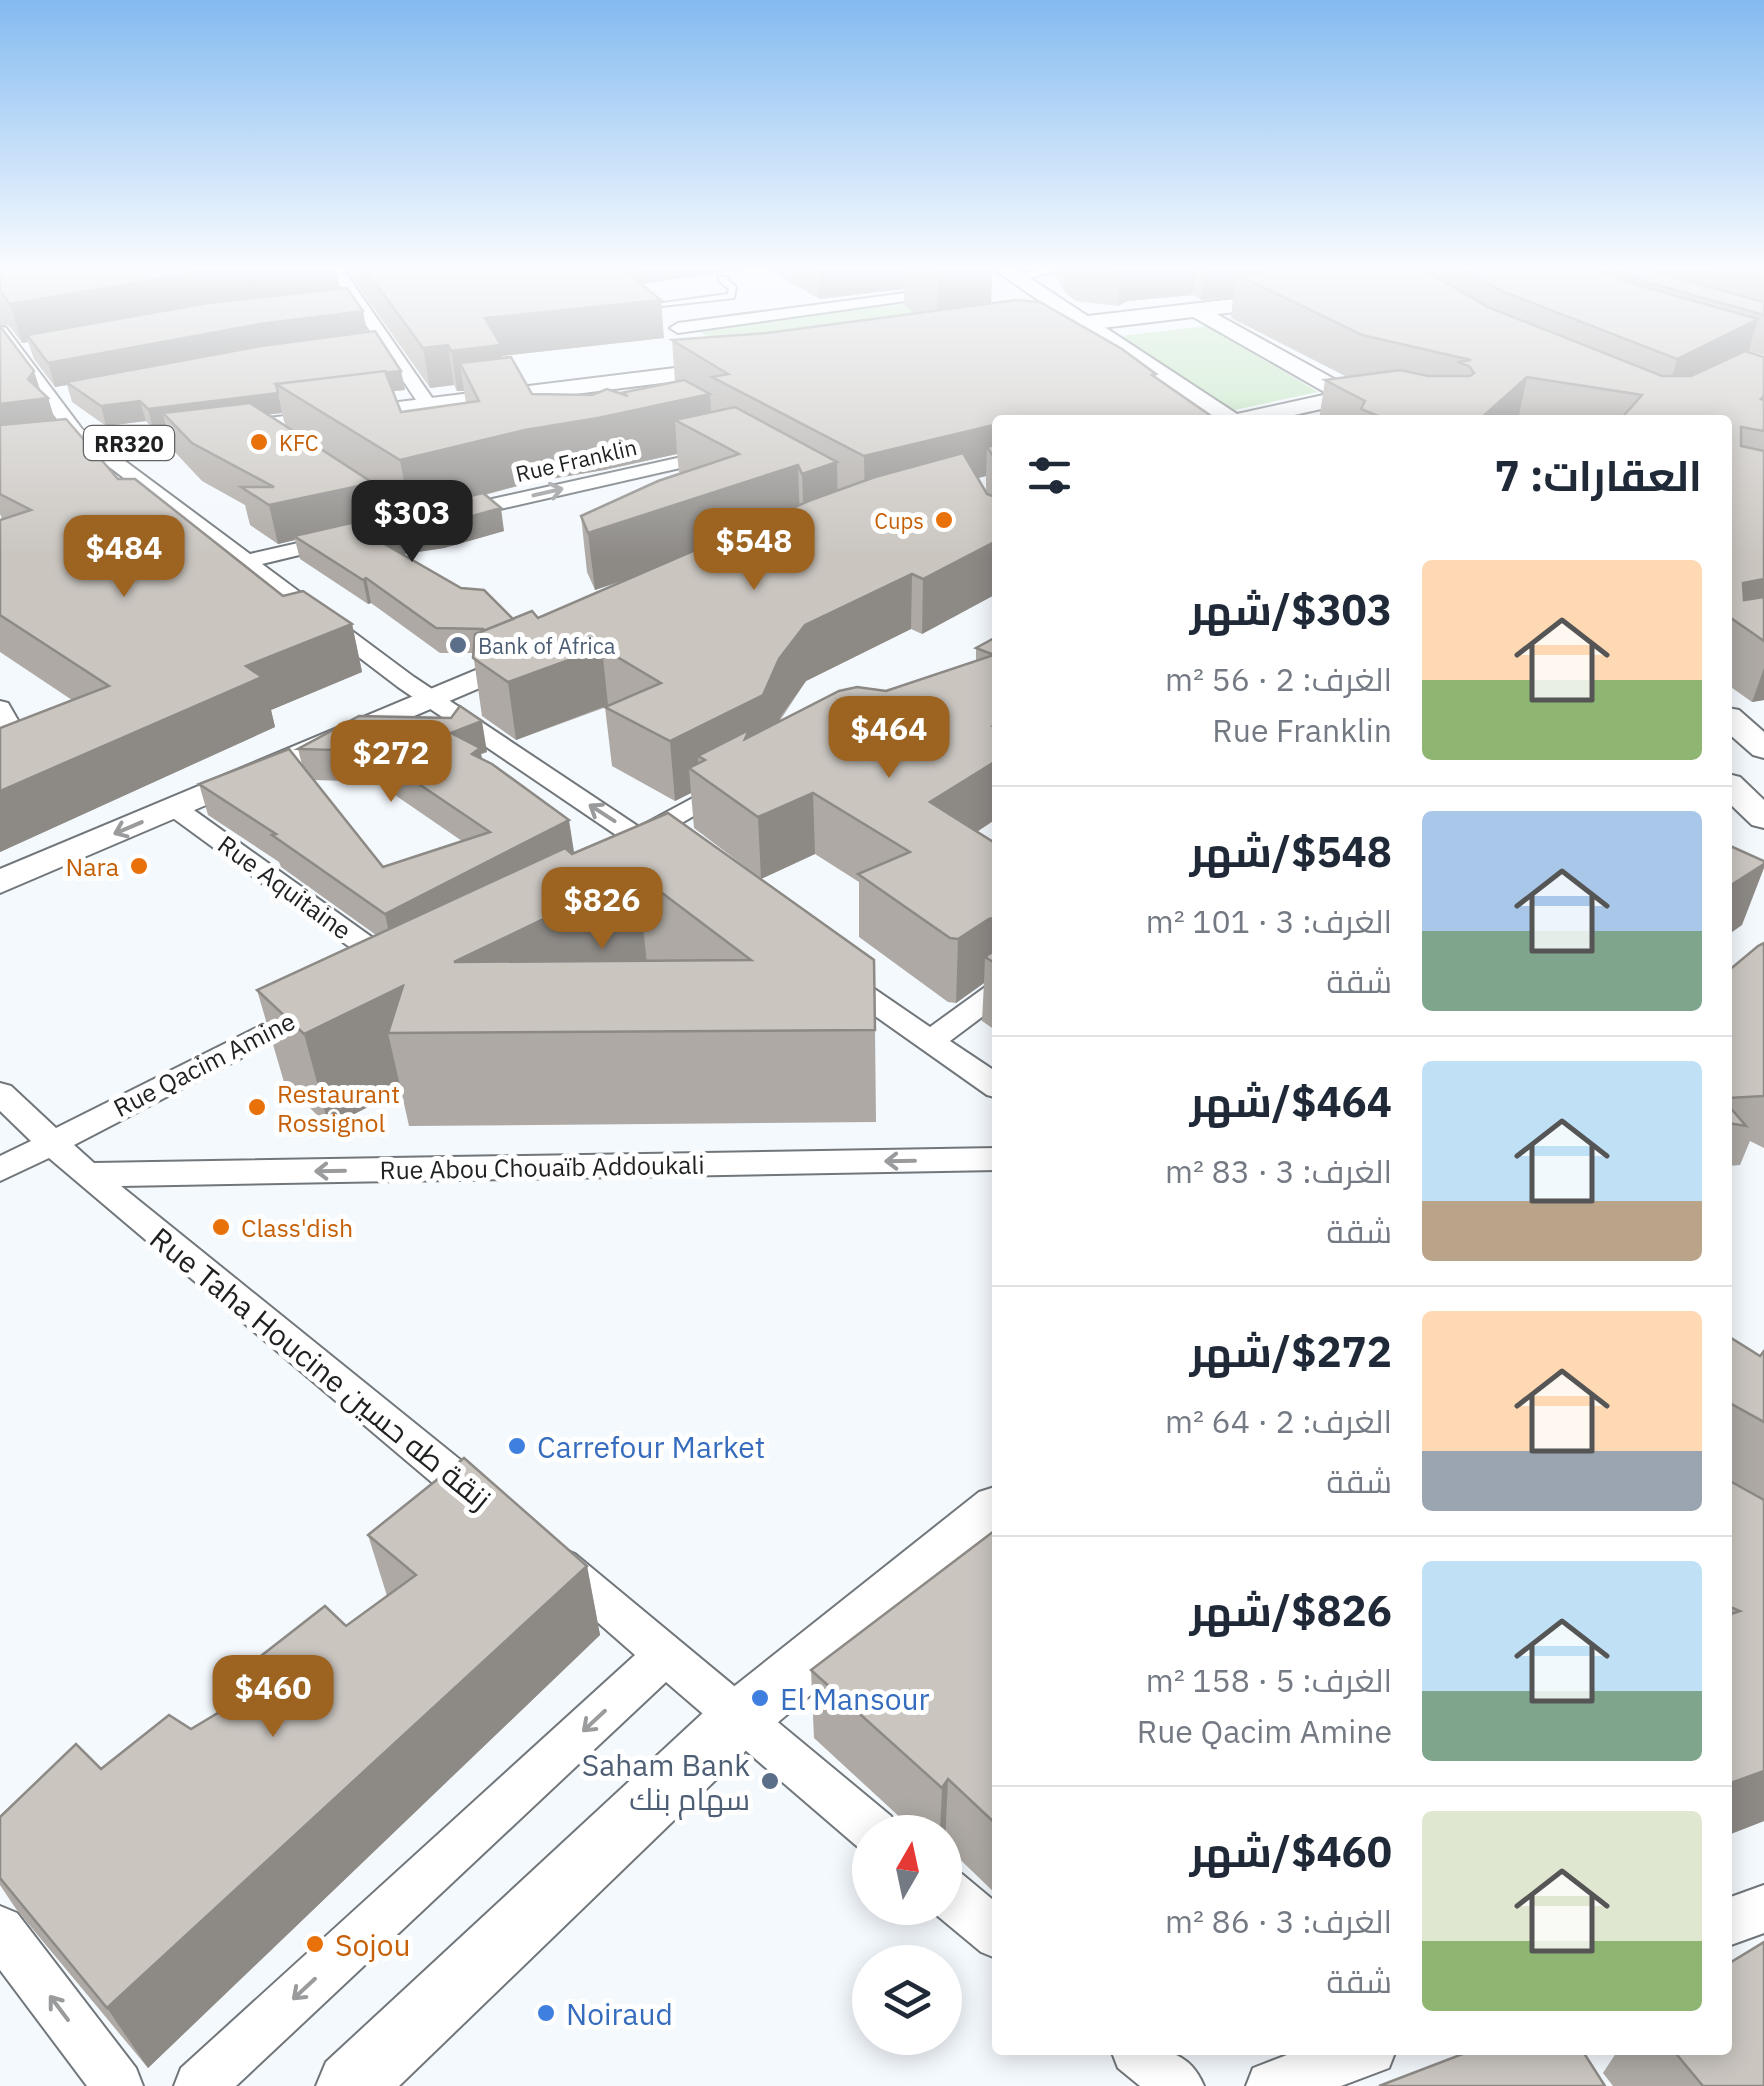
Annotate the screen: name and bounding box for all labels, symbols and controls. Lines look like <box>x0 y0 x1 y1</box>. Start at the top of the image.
road number: RR320 <box>84 426 174 460</box>
place label: KFC <box>279 428 319 457</box>
marker: KFC <box>248 431 270 453</box>
street label: Rue Franklin <box>513 432 639 488</box>
icon: filters <box>1022 448 1077 503</box>
text: العقارات: 7 <box>1495 448 1702 503</box>
pin: $303 <box>353 480 471 565</box>
one-way arrow <box>531 482 563 501</box>
text: $303 <box>374 491 450 533</box>
place label: Cups <box>874 506 924 535</box>
pin: $548 <box>695 508 813 593</box>
marker: Cups <box>933 509 955 531</box>
pin: $484 <box>65 515 183 600</box>
text: $548 <box>716 519 792 561</box>
text: $484 <box>86 526 162 568</box>
text: $303/شهر <box>1190 582 1392 637</box>
icon: home <box>1502 600 1622 720</box>
place label: Bank of Africa <box>478 631 616 660</box>
marker: Bank of Africa <box>447 634 469 656</box>
text: الغرف: 2 · 56 m² <box>1165 658 1392 700</box>
pin: $464 <box>830 696 948 781</box>
text: $464 <box>851 707 927 749</box>
text: Rue Franklin <box>1212 709 1392 751</box>
pin: $272 <box>332 720 450 805</box>
text: $272 <box>353 731 429 773</box>
one-way arrow <box>588 802 616 823</box>
one-way arrow <box>113 821 143 839</box>
text: $548/شهر <box>1190 824 1392 879</box>
street label: Rue Aquitaine <box>212 827 358 947</box>
place label: Nara <box>66 850 119 883</box>
icon: home <box>1502 851 1622 971</box>
marker: Nara <box>128 855 150 877</box>
pin: $826 <box>543 867 661 952</box>
text: $826 <box>564 878 640 920</box>
text: الغرف: 3 · 101 m² <box>1146 900 1392 942</box>
text: شقة <box>1327 960 1392 1002</box>
street label: Rue Qacim Amine <box>108 1004 300 1124</box>
text: $464/شهر <box>1190 1074 1392 1129</box>
place label: Restaurant Rossignol <box>277 1077 400 1139</box>
marker: Restaurant Rossignol <box>246 1096 268 1118</box>
icon: home <box>1502 1101 1622 1221</box>
street label: Rue Abou Chouaïb Addoukali <box>379 1148 705 1186</box>
text: الغرف: 3 · 83 m² <box>1165 1150 1392 1192</box>
one-way arrow <box>885 1152 918 1170</box>
one-way arrow <box>315 1162 348 1180</box>
text: شقة <box>1327 1210 1392 1252</box>
place label: Class'dish <box>241 1211 353 1244</box>
marker: Class'dish <box>210 1216 232 1238</box>
street label: Rue Taha Houcine زنقة طه حسين <box>143 1218 499 1518</box>
text: $272/شهر <box>1190 1324 1392 1379</box>
icon: home <box>1502 1351 1622 1471</box>
text: الغرف: 2 · 64 m² <box>1165 1400 1392 1442</box>
place label: Carrefour Market <box>537 1427 765 1466</box>
marker: Carrefour Market <box>506 1435 528 1457</box>
text: شقة <box>1327 1460 1392 1502</box>
text: $826/شهر <box>1190 1583 1392 1638</box>
icon: home <box>1502 1601 1622 1721</box>
pin: $460 <box>214 1655 332 1740</box>
text: الغرف: 5 · 158 m² <box>1146 1659 1392 1701</box>
text: $460 <box>235 1666 311 1708</box>
place label: El Mansour <box>780 1679 930 1718</box>
marker: El Mansour <box>749 1687 771 1709</box>
one-way arrow <box>582 1709 607 1732</box>
text: Rue Qacim Amine <box>1137 1710 1392 1752</box>
place label: Saham Bank سهام بنك <box>582 1745 750 1820</box>
marker: Saham Bank سهام بنك <box>759 1770 781 1792</box>
north arrow <box>852 1815 962 1925</box>
map controls <box>852 1815 962 2055</box>
text: $460/شهر <box>1190 1824 1392 1879</box>
icon: home <box>1502 1851 1622 1971</box>
text: الغرف: 3 · 86 m² <box>1165 1900 1392 1942</box>
place label: Sojou <box>335 1925 411 1964</box>
marker: Sojou <box>304 1933 326 1955</box>
button: layers <box>852 1945 962 2055</box>
text: شقة <box>1327 1960 1392 2002</box>
one-way arrow <box>292 1977 316 2001</box>
place label: Noiraud <box>566 1994 673 2033</box>
one-way arrow <box>48 1995 69 2022</box>
marker: Noiraud <box>535 2002 557 2024</box>

